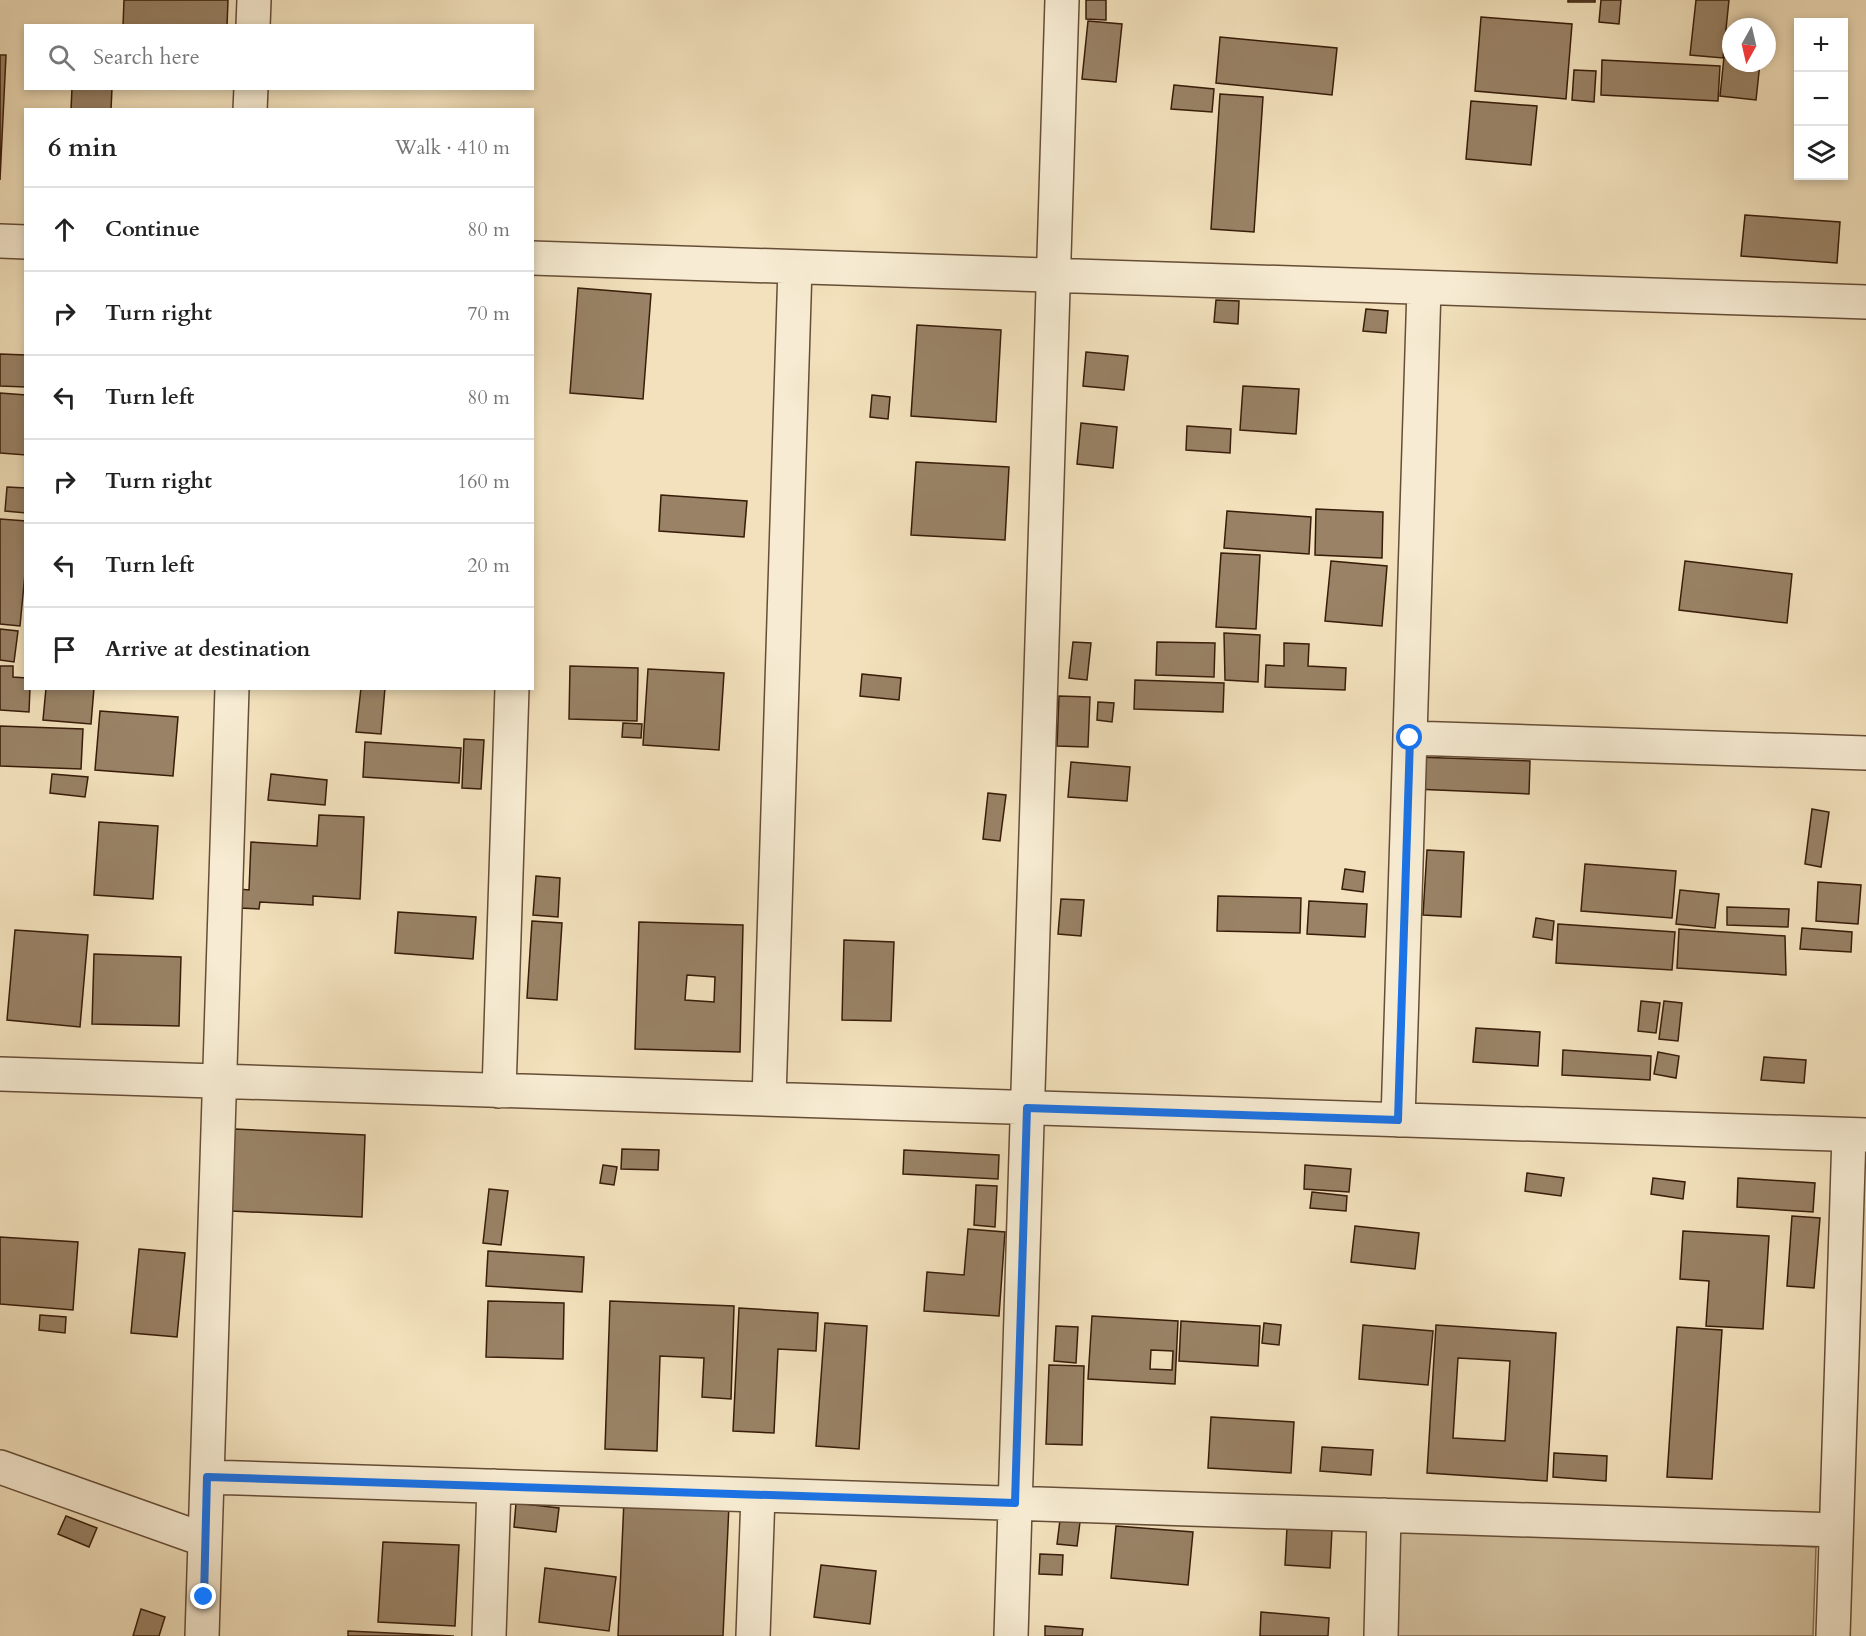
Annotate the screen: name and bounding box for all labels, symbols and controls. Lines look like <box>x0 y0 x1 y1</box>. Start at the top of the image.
north arrow <box>1722 18 1776 72</box>
map controls <box>1794 18 1848 180</box>
button: + <box>1794 18 1848 72</box>
search box <box>24 24 534 90</box>
icon: search <box>45 41 78 74</box>
text: Search here <box>93 42 200 72</box>
button: − <box>1794 72 1848 126</box>
button: layers <box>1794 126 1848 180</box>
text: 6 min <box>48 130 117 165</box>
text: Walk · 410 m <box>395 134 510 161</box>
icon: ahead <box>48 213 81 246</box>
text: Continue <box>105 214 200 244</box>
text: 80 m <box>467 216 510 243</box>
icon: right <box>48 297 81 330</box>
text: Turn right <box>105 298 212 328</box>
text: 70 m <box>467 300 510 327</box>
icon: left <box>48 381 81 414</box>
text: Turn left <box>105 382 194 412</box>
text: 80 m <box>467 384 510 411</box>
icon: right <box>48 465 81 498</box>
text: Turn right <box>105 466 212 496</box>
text: 160 m <box>457 468 510 495</box>
icon: left <box>48 549 81 582</box>
text: Turn left <box>105 550 194 580</box>
text: 20 m <box>467 552 510 579</box>
icon: arrive <box>48 633 81 666</box>
text: Arrive at destination <box>105 634 310 664</box>
route start <box>1396 724 1422 750</box>
route end <box>190 1583 216 1609</box>

